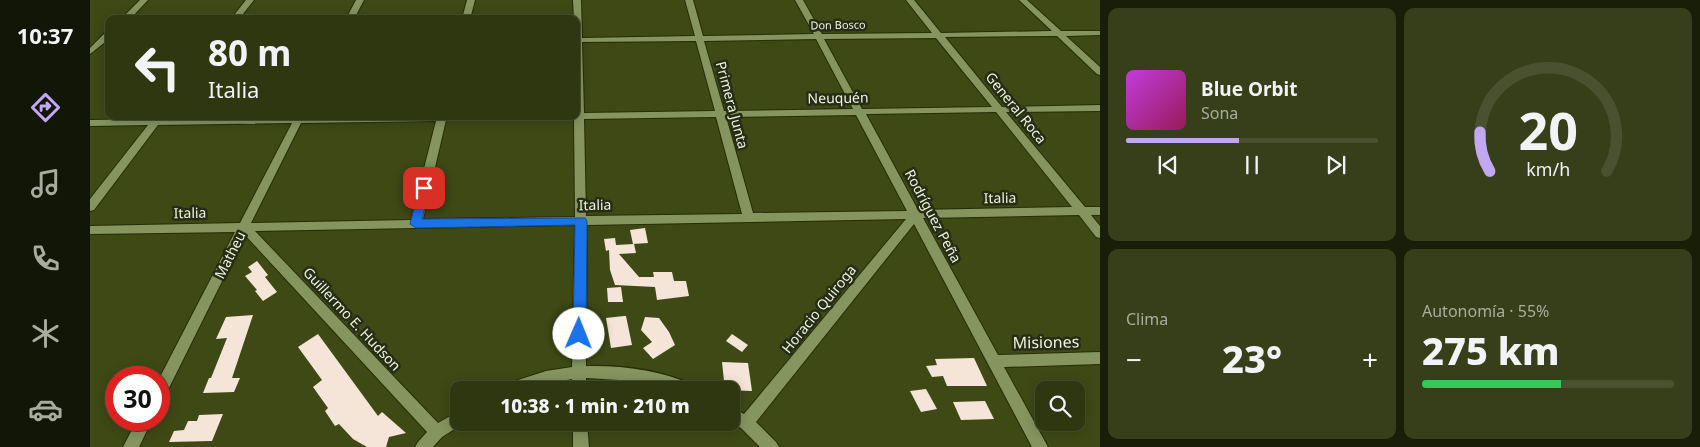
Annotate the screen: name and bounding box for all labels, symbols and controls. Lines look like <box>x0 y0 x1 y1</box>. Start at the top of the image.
street label: Don Bosco <box>810 17 866 32</box>
text: 10:37 <box>17 20 73 50</box>
text: 80 m <box>208 29 291 76</box>
icon: left <box>125 35 190 100</box>
street label: Primera Junta <box>712 59 753 151</box>
street label: General Roca <box>982 68 1051 147</box>
text: Italia <box>208 74 259 104</box>
text: Blue Orbit <box>1201 76 1297 102</box>
street label: Neuquén <box>807 87 869 108</box>
icon: directions <box>28 90 63 125</box>
text: 20 <box>1518 94 1578 165</box>
text: Sona <box>1201 102 1238 124</box>
icon: previous <box>1154 151 1182 179</box>
icon: pause <box>1238 151 1266 179</box>
icon: next <box>1322 151 1350 179</box>
text: km/h <box>1526 157 1570 181</box>
icon: music <box>28 166 63 201</box>
street label: Rodríguez Peña <box>901 166 966 266</box>
pin <box>403 167 445 209</box>
icon: arrive <box>410 174 438 202</box>
street label: Italia <box>983 188 1017 207</box>
street label: Italia <box>578 195 612 214</box>
street label: Italia <box>173 203 207 222</box>
street label: Matheu <box>210 228 250 282</box>
icon: phone <box>28 241 63 276</box>
street label: Horacio Quiroga <box>777 261 860 357</box>
street label: Guillermo E. Hudson <box>299 263 405 375</box>
text: Autonomía · 55% <box>1422 300 1549 322</box>
position arrow <box>552 307 604 359</box>
text: Clima <box>1126 308 1168 330</box>
icon: climate <box>28 316 63 351</box>
text: 275 km <box>1422 324 1560 376</box>
street label: Misiones <box>1012 330 1080 354</box>
text: 23° <box>1222 332 1282 384</box>
text: − <box>1126 340 1142 378</box>
text: + <box>1362 340 1378 378</box>
speed limit sign: 30 <box>105 366 170 431</box>
map controls <box>1035 381 1085 431</box>
button: search <box>1035 381 1085 431</box>
icon: car <box>28 392 63 427</box>
text: 10:38 · 1 min · 210 m <box>500 393 690 419</box>

